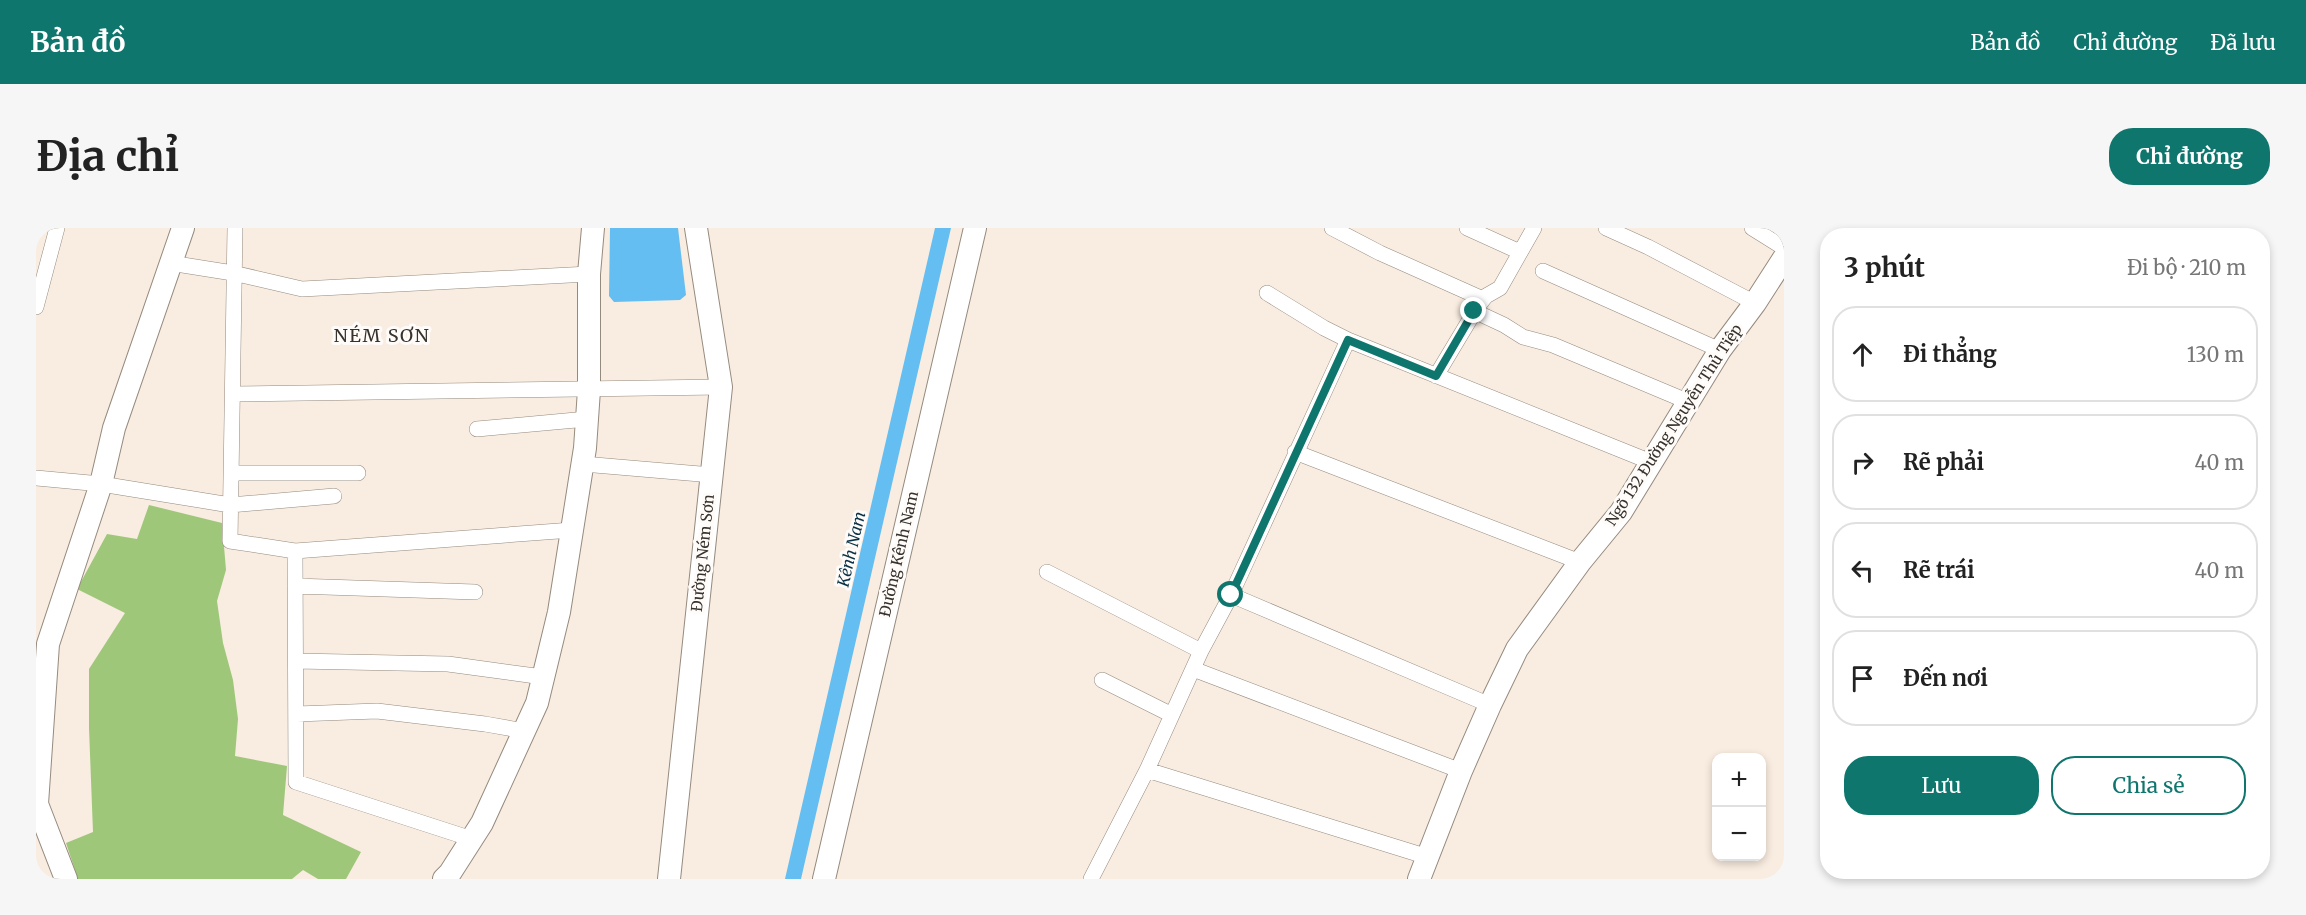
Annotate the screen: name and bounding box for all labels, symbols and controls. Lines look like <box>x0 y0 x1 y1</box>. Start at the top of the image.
text: Bản đồ <box>30 24 125 60</box>
text: Bản đồ <box>1970 29 2040 56</box>
text: Chỉ đường <box>2073 29 2177 56</box>
text: Đã lưu <box>2210 29 2276 56</box>
button: Chỉ đường <box>2109 128 2270 185</box>
text: Địa chỉ <box>36 130 179 182</box>
text: 3 phút <box>1844 251 1925 284</box>
text: Đi bộ · 210 m <box>2127 255 2246 280</box>
route end <box>1460 297 1486 323</box>
street label: Ngõ 132 Đường Nguyễn Thủ Tiệp <box>1600 320 1746 529</box>
district label: NÉM SƠN <box>334 324 430 347</box>
icon: ahead <box>1846 338 1879 371</box>
text: Đi thẳng <box>1903 340 1997 368</box>
text: 130 m <box>2187 342 2244 367</box>
icon: right <box>1846 446 1879 479</box>
text: Rẽ phải <box>1903 448 1984 476</box>
text: 40 m <box>2194 450 2244 475</box>
street label: Đường Kênh Nam <box>875 489 922 619</box>
street label: Đường Ném Sơn <box>687 493 718 613</box>
water label: Kênh Nam <box>832 509 869 590</box>
icon: left <box>1846 554 1879 587</box>
text: Rẽ trái <box>1903 556 1975 584</box>
text: 40 m <box>2194 558 2244 583</box>
route start <box>1217 581 1243 607</box>
icon: arrive <box>1846 662 1879 695</box>
text: Đến nơi <box>1903 664 1988 692</box>
map controls <box>1712 753 1766 861</box>
button: + <box>1712 753 1766 807</box>
button: Lưu <box>1844 756 2039 815</box>
button: Chia sẻ <box>2051 756 2246 815</box>
button: − <box>1712 807 1766 861</box>

